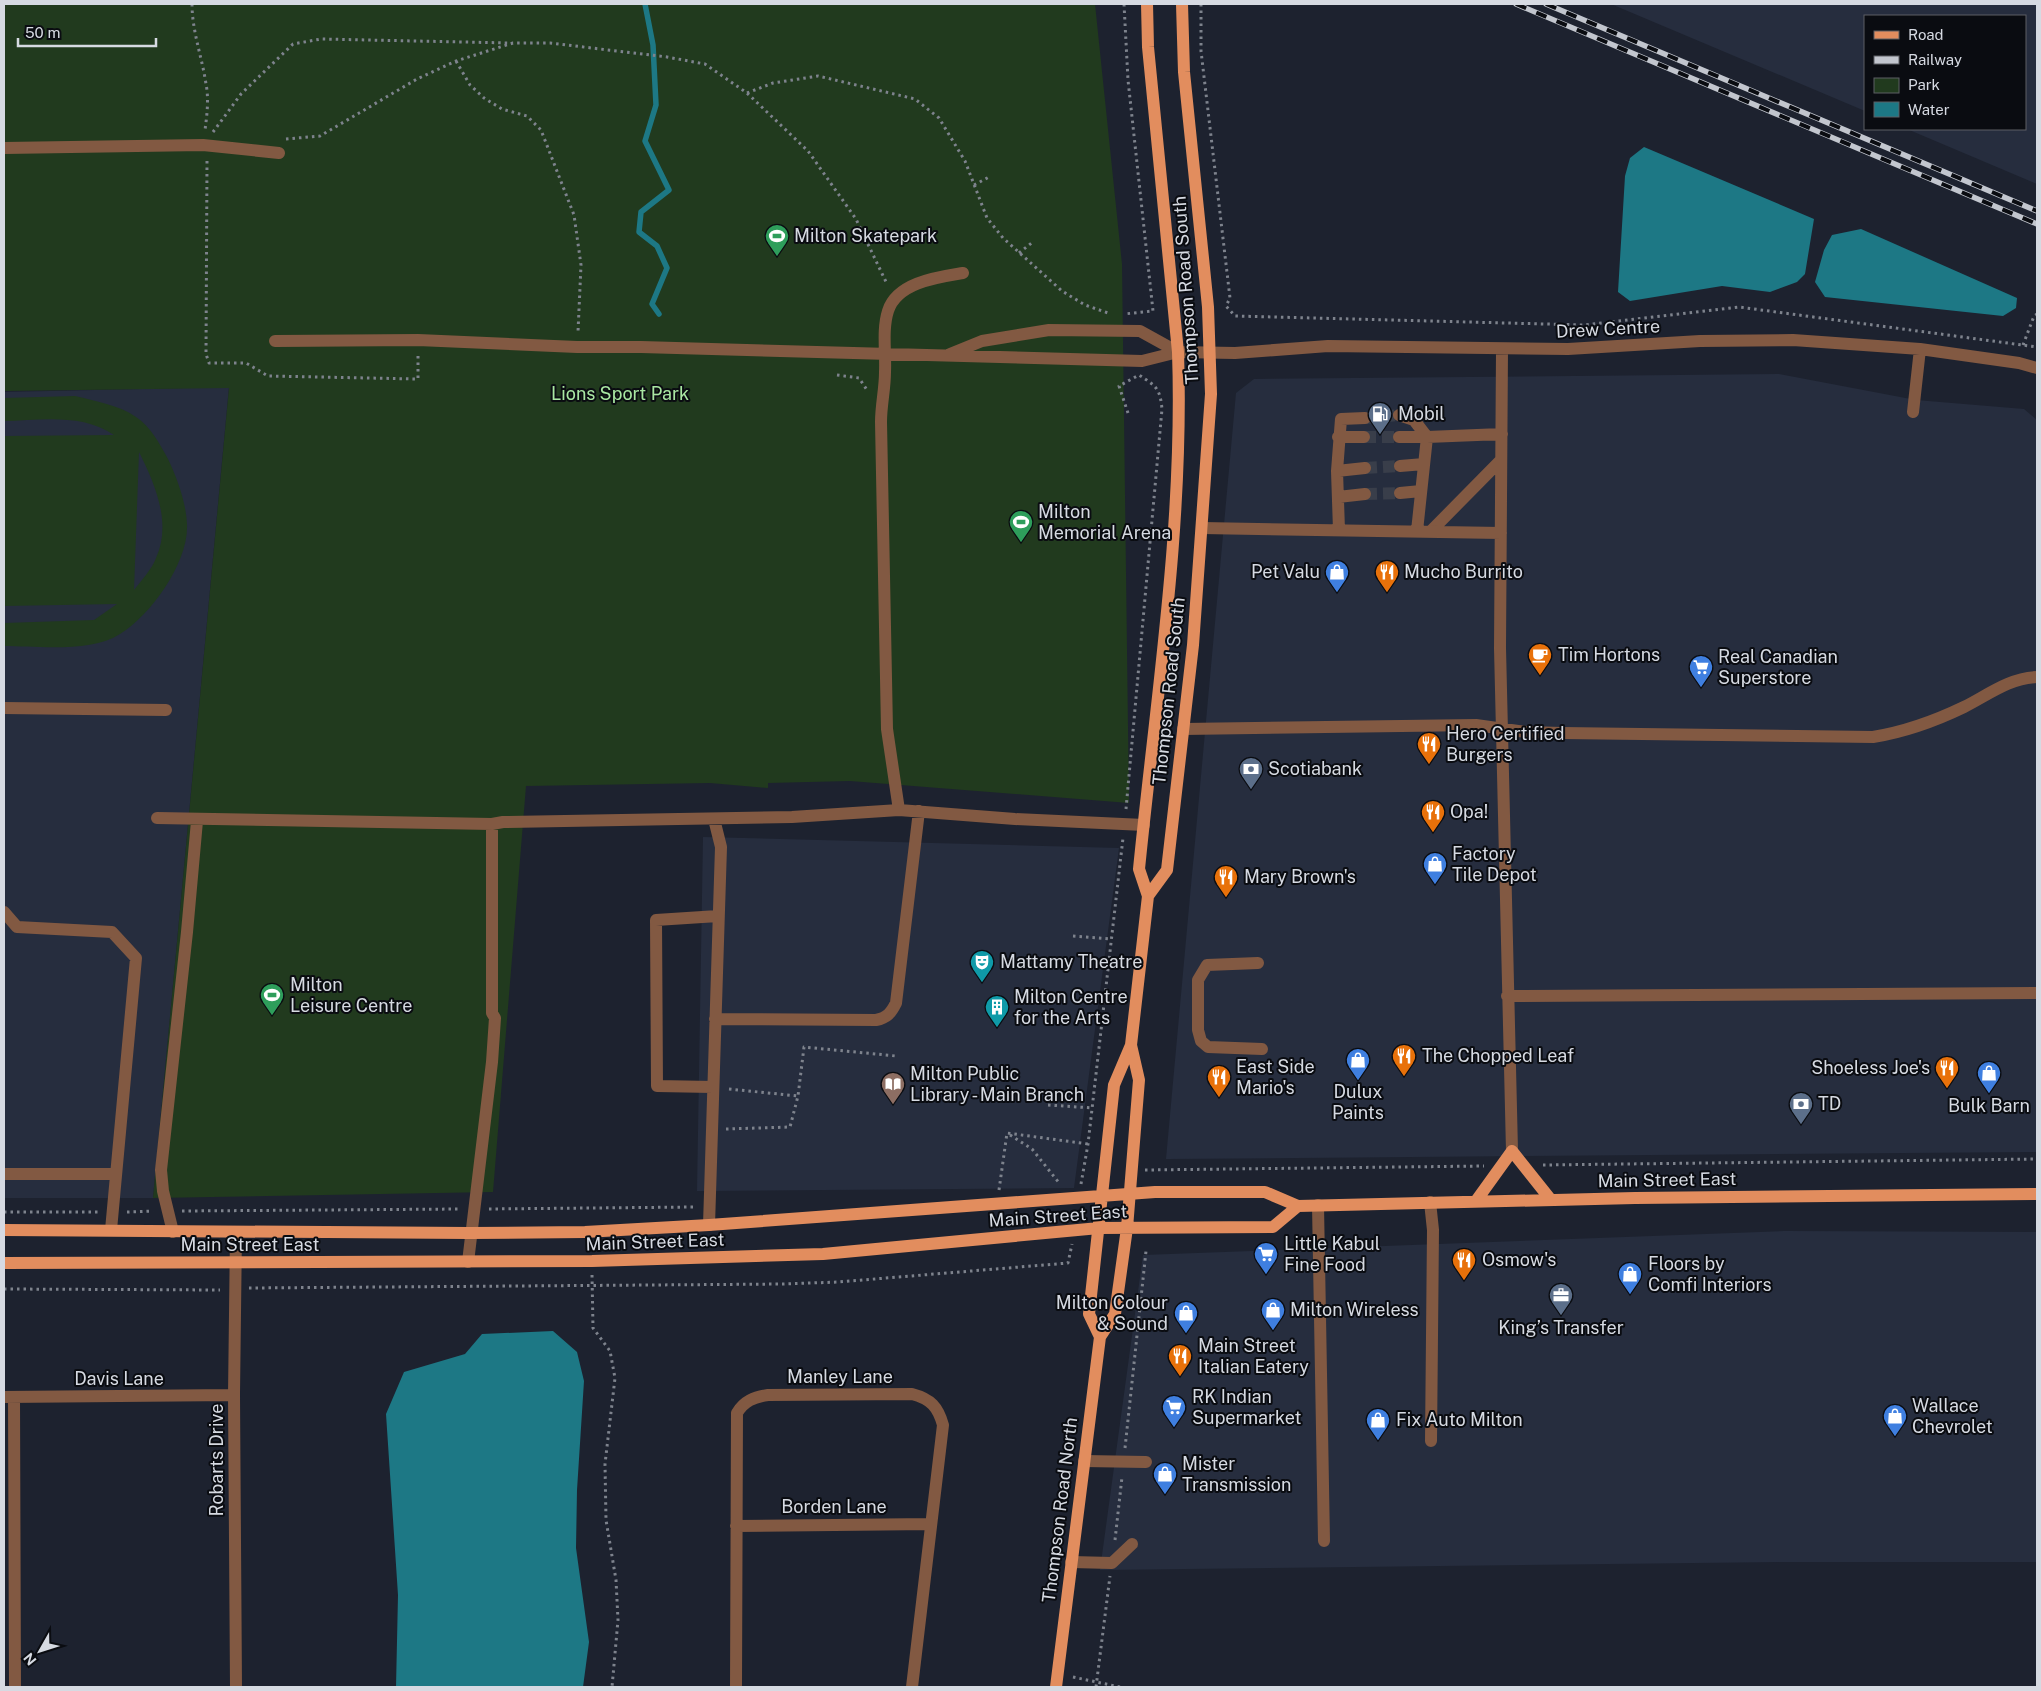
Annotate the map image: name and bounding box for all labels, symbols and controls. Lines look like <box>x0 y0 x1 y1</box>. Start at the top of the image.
scale bar <box>18 15 155 47</box>
legend <box>1864 15 2026 130</box>
text: 50 m <box>25 24 60 41</box>
text: Road <box>1908 26 1944 43</box>
text: Railway <box>1908 51 1962 68</box>
text: Park <box>1908 76 1940 93</box>
text: Water <box>1908 101 1950 118</box>
street label: Thompson Road South <box>1168 195 1203 385</box>
sports icon: Milton Skatepark <box>764 223 790 257</box>
place label: Milton Skatepark <box>794 225 937 246</box>
street label: Drew Centre <box>1555 315 1661 342</box>
park label: Lions Sport Park <box>551 383 689 404</box>
fuel station icon: Mobil <box>1367 401 1393 435</box>
place label: Mobil <box>1398 403 1445 424</box>
place label: Milton Memorial Arena <box>1038 501 1171 543</box>
sports icon: Milton Memorial Arena <box>1008 509 1034 543</box>
shop icon: Pet Valu <box>1324 559 1350 593</box>
restaurant icon: Mucho Burrito <box>1374 559 1400 593</box>
place label: Pet Valu <box>1251 561 1320 582</box>
place label: Mucho Burrito <box>1404 561 1523 582</box>
street label: Thompson Road South <box>1148 596 1189 786</box>
cafe icon: Tim Hortons <box>1527 642 1553 676</box>
place label: Tim Hortons <box>1558 644 1660 665</box>
place label: Real Canadian Superstore <box>1718 646 1838 688</box>
supermarket icon: Real Canadian Superstore <box>1688 654 1714 688</box>
place label: Hero Certified Burgers <box>1446 723 1565 765</box>
restaurant icon: Hero Certified Burgers <box>1416 731 1442 765</box>
bank icon: Scotiabank <box>1238 756 1264 790</box>
place label: Scotiabank <box>1268 758 1362 779</box>
restaurant icon: Opa! <box>1420 799 1446 833</box>
place label: Opa! <box>1450 801 1488 822</box>
place label: Factory Tile Depot <box>1452 843 1537 885</box>
shop icon: Factory Tile Depot <box>1422 851 1448 885</box>
restaurant icon: Mary Brown's <box>1213 864 1239 898</box>
place label: Mary Brown's <box>1244 866 1356 887</box>
theatre icon: Mattamy Theatre <box>969 949 995 983</box>
place label: Mattamy Theatre <box>1000 951 1142 972</box>
place label: Milton Leisure Centre <box>290 974 412 1016</box>
sports icon: Milton Leisure Centre <box>259 982 285 1016</box>
place label: Milton Centre for the Arts <box>1014 986 1128 1028</box>
building icon: Milton Centre for the Arts <box>984 994 1010 1028</box>
restaurant icon: The Chopped Leaf <box>1391 1043 1417 1077</box>
place label: The Chopped Leaf <box>1422 1045 1574 1066</box>
shop icon: Dulux Paints <box>1345 1047 1371 1081</box>
restaurant icon: Shoeless Joe's <box>1934 1055 1960 1089</box>
place label: East Side Mario's <box>1236 1056 1315 1098</box>
place label: Shoeless Joe's <box>1811 1057 1930 1078</box>
shop icon: Bulk Barn <box>1976 1060 2002 1094</box>
place label: Milton Public Library - Main Branch <box>910 1063 1084 1105</box>
restaurant icon: East Side Mario's <box>1206 1064 1232 1098</box>
library icon: Milton Public Library - Main Branch <box>880 1071 906 1105</box>
place label: Dulux Paints <box>1332 1081 1384 1123</box>
bank icon: TD <box>1788 1091 1814 1125</box>
place label: TD <box>1818 1093 1841 1114</box>
place label: Bulk Barn <box>1948 1095 2030 1116</box>
street label: Main Street East <box>1597 1168 1737 1191</box>
street label: Main Street East <box>988 1200 1128 1231</box>
street label: Main Street East <box>585 1229 725 1254</box>
place label: Little Kabul Fine Food <box>1284 1233 1380 1275</box>
street label: Main Street East <box>181 1234 319 1255</box>
supermarket icon: Little Kabul Fine Food <box>1253 1241 1279 1275</box>
restaurant icon: Osmow's <box>1451 1247 1477 1281</box>
place label: Osmow's <box>1482 1249 1556 1270</box>
place label: Floors by Comfi Interiors <box>1648 1253 1772 1295</box>
shop icon: Floors by Comfi Interiors <box>1617 1261 1643 1295</box>
office icon: King’s Transfer <box>1548 1282 1574 1316</box>
place label: Milton Colour & Sound <box>1056 1292 1168 1334</box>
shop icon: Milton Wireless <box>1260 1297 1286 1331</box>
place label: Milton Wireless <box>1290 1299 1419 1320</box>
shop icon: Milton Colour & Sound <box>1173 1300 1199 1334</box>
place label: King’s Transfer <box>1498 1317 1624 1338</box>
place label: Main Street Italian Eatery <box>1198 1335 1309 1377</box>
restaurant icon: Main Street Italian Eatery <box>1167 1343 1193 1377</box>
street label: Manley Lane <box>787 1366 893 1387</box>
street label: Davis Lane <box>74 1368 164 1389</box>
place label: RK Indian Supermarket <box>1192 1386 1302 1428</box>
supermarket icon: RK Indian Supermarket <box>1161 1394 1187 1428</box>
place label: Wallace Chevrolet <box>1912 1395 1993 1437</box>
shop icon: Wallace Chevrolet <box>1882 1403 1908 1437</box>
street label: Robarts Drive <box>206 1404 227 1516</box>
shop icon: Fix Auto Milton <box>1365 1407 1391 1441</box>
place label: Fix Auto Milton <box>1396 1409 1523 1430</box>
street label: Thompson Road North <box>1038 1416 1081 1604</box>
place label: Mister Transmission <box>1182 1453 1291 1495</box>
shop icon: Mister Transmission <box>1152 1461 1178 1495</box>
street label: Borden Lane <box>781 1496 887 1517</box>
north arrow <box>15 1626 65 1676</box>
text: N <box>20 1650 40 1668</box>

